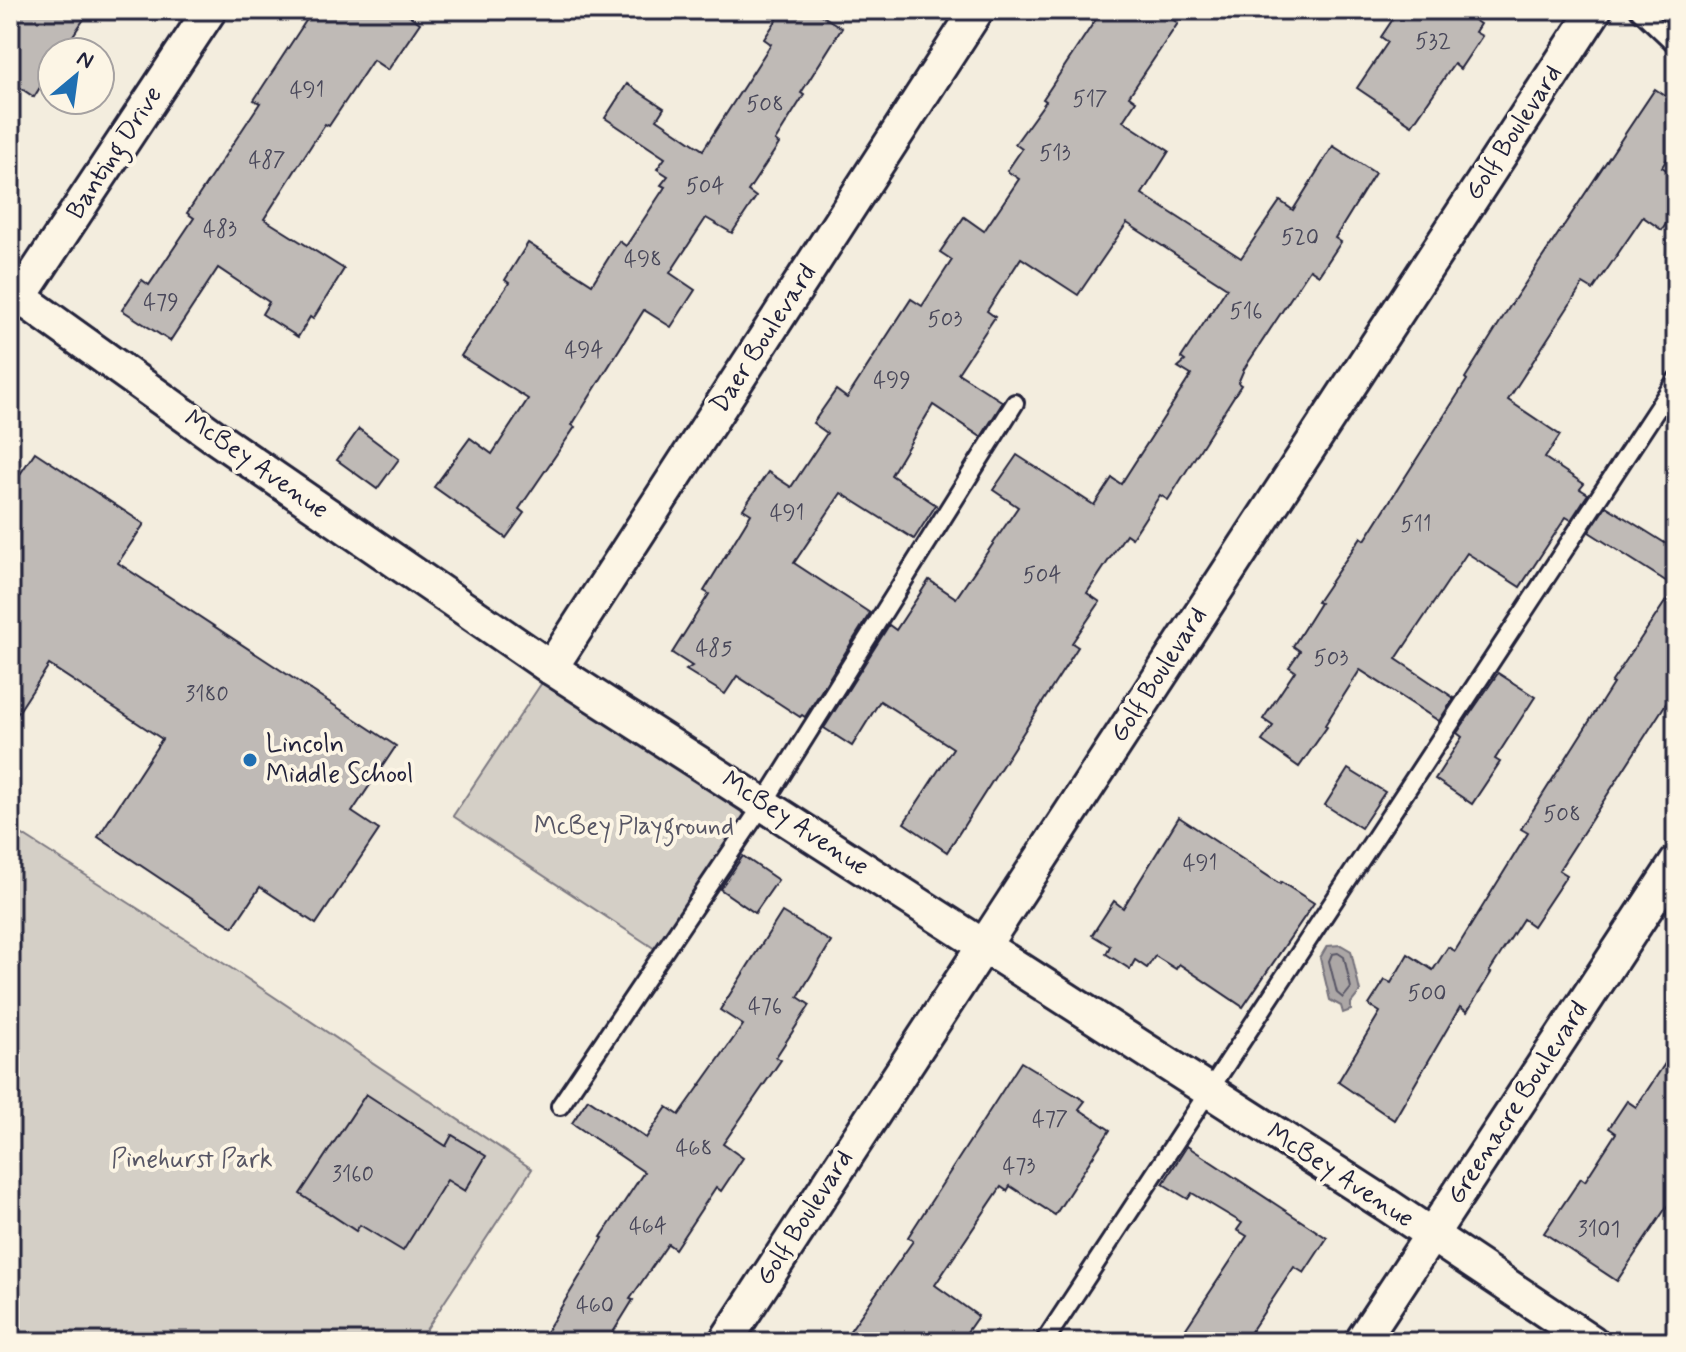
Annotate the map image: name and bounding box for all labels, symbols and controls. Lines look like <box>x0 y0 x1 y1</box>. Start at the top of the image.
house number: 532 <box>1415 28 1451 56</box>
north arrow <box>36 36 116 116</box>
text: N <box>72 44 98 76</box>
street label: Golf Boulevard <box>1458 59 1570 207</box>
house number: 491 <box>290 77 324 105</box>
street label: Banting Drive <box>59 80 173 228</box>
house number: 517 <box>1073 86 1107 114</box>
house number: 508 <box>746 91 784 119</box>
house number: 513 <box>1039 140 1071 168</box>
house number: 487 <box>248 147 286 175</box>
house number: 504 <box>686 173 724 201</box>
house number: 483 <box>203 216 237 244</box>
house number: 520 <box>1281 224 1319 252</box>
house number: 498 <box>624 246 662 274</box>
street label: Daer Boulevard <box>703 258 825 420</box>
house number: 479 <box>143 289 179 317</box>
house number: 516 <box>1229 298 1263 326</box>
house number: 503 <box>928 306 962 334</box>
house number: 494 <box>565 337 603 365</box>
house number: 499 <box>873 367 911 395</box>
street label: McBey Avenue <box>177 403 335 527</box>
house number: 491 <box>770 500 804 528</box>
house number: 511 <box>1400 511 1432 539</box>
house number: 504 <box>1023 562 1061 590</box>
street label: Golf Boulevard <box>1103 601 1215 749</box>
house number: 485 <box>695 635 733 663</box>
house number: 503 <box>1314 645 1348 673</box>
house number: 3180 <box>185 681 229 709</box>
place label: Lincoln Middle School <box>266 728 414 792</box>
marker: Lincoln Middle School <box>241 751 259 769</box>
street label: McBey Avenue <box>715 764 875 884</box>
house number: 508 <box>1543 801 1581 829</box>
park label: McBey Playground <box>534 810 734 847</box>
house number: 491 <box>1183 850 1217 878</box>
house number: 500 <box>1407 980 1447 1008</box>
house number: 476 <box>748 993 782 1021</box>
street label: Greenacre Boulevard <box>1440 995 1596 1211</box>
house number: 477 <box>1032 1106 1068 1134</box>
street label: McBey Avenue <box>1260 1116 1420 1236</box>
house number: 468 <box>676 1135 712 1163</box>
park label: Pinehurst Park <box>111 1143 273 1177</box>
street label: Golf Boulevard <box>749 1144 861 1292</box>
house number: 473 <box>1003 1153 1035 1181</box>
house number: 3160 <box>332 1161 374 1189</box>
house number: 464 <box>629 1213 667 1241</box>
house number: 3101 <box>1578 1216 1620 1244</box>
house number: 460 <box>576 1292 614 1320</box>

